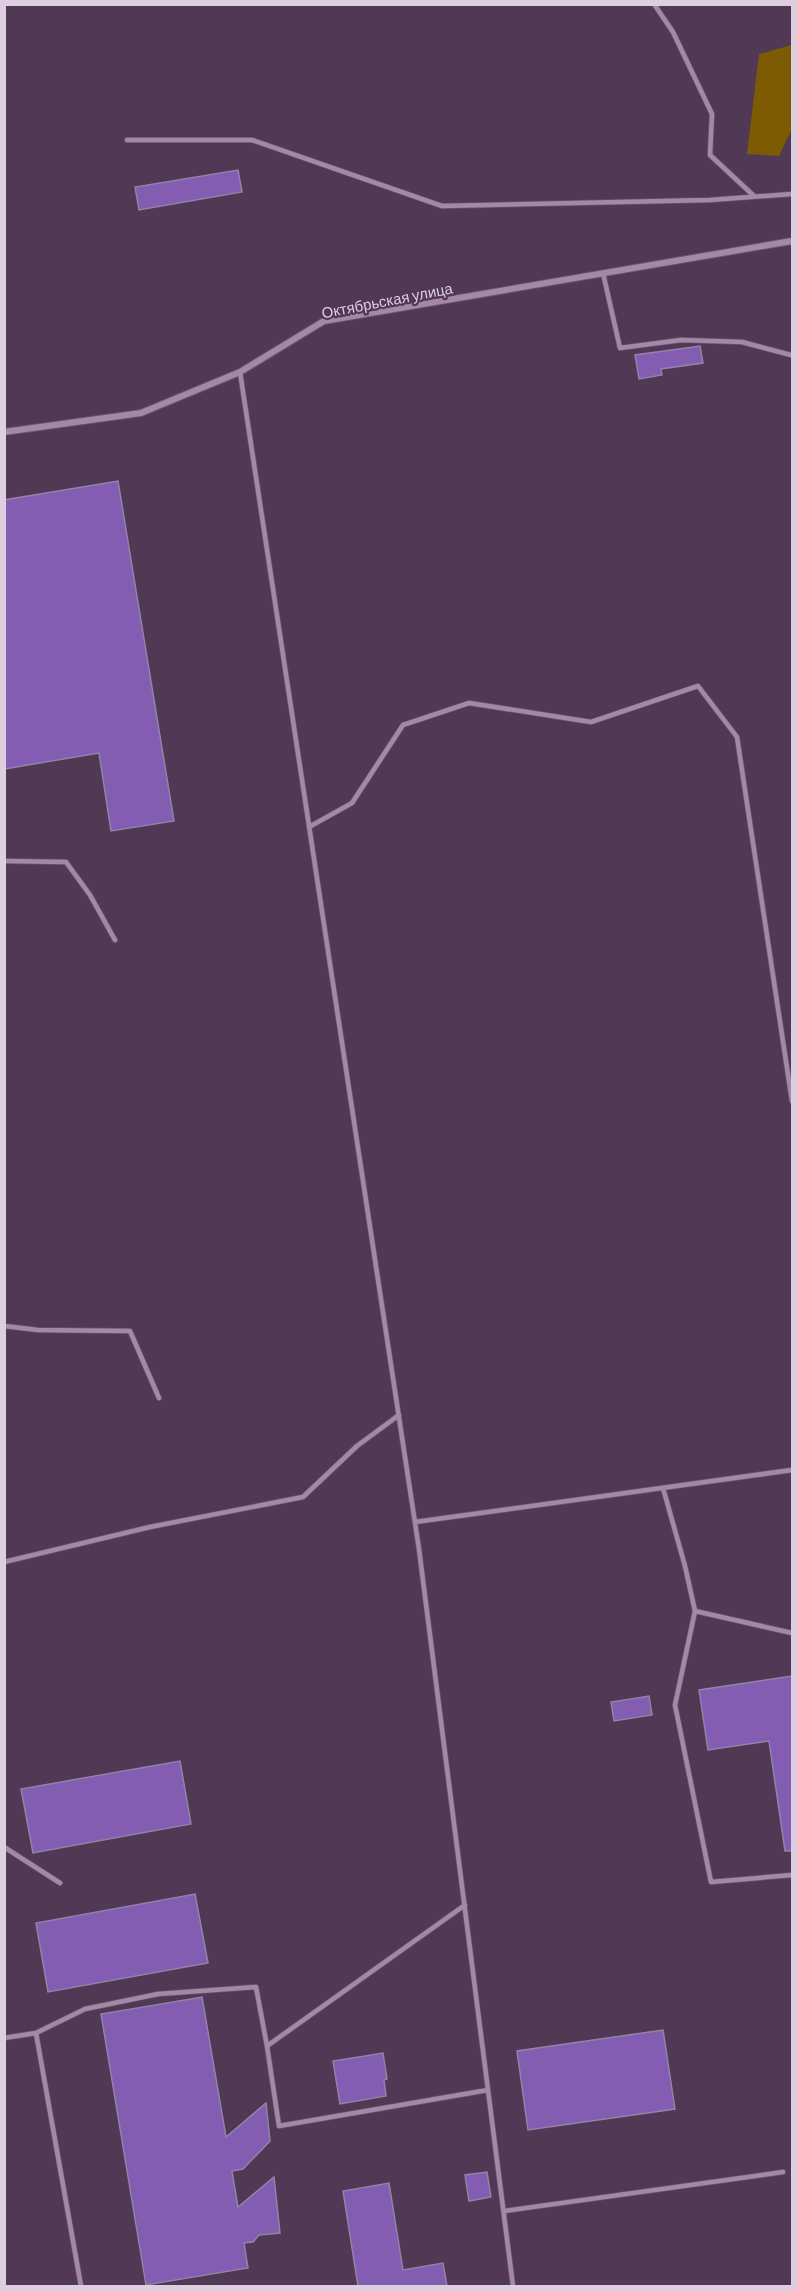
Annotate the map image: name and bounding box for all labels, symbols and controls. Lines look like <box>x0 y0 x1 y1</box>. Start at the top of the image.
street label: Октябрьская улица <box>320 278 455 322</box>

